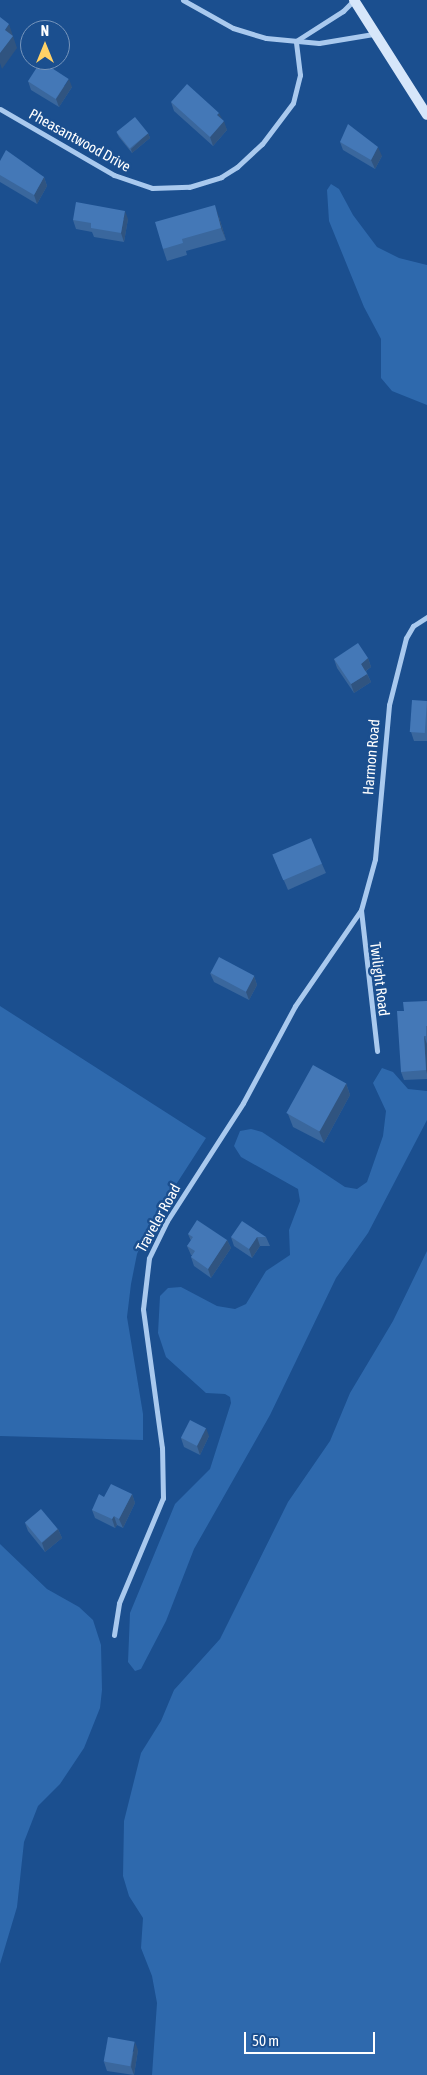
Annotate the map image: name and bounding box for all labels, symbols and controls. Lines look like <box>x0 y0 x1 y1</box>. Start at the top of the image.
north arrow <box>20 20 70 70</box>
text: N <box>41 23 49 39</box>
street label: Pheasantwood Drive <box>26 105 134 175</box>
street label: Harmon Road <box>359 718 383 796</box>
street label: Twilight Road <box>367 941 393 1017</box>
street label: Traveler Road <box>132 1181 184 1255</box>
scale bar <box>247 2022 378 2054</box>
text: 50 m <box>252 2032 279 2049</box>

